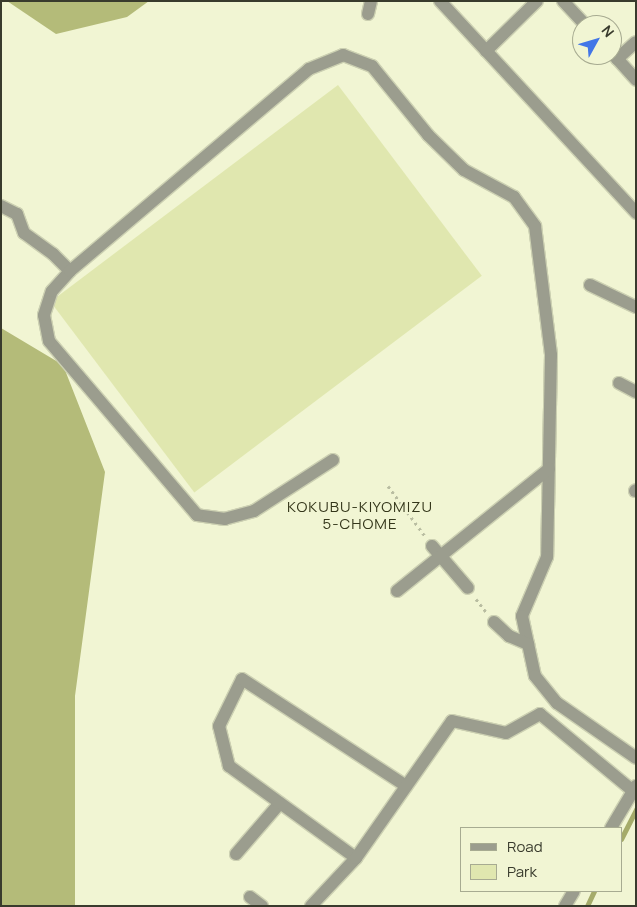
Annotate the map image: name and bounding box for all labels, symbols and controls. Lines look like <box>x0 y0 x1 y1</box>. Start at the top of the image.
north arrow <box>572 15 622 65</box>
text: N <box>598 21 619 41</box>
district label: KOKUBU-KIYOMIZU 5-CHOME <box>285 497 435 532</box>
legend <box>460 827 622 892</box>
text: Road <box>507 836 543 857</box>
text: Park <box>507 861 537 882</box>

